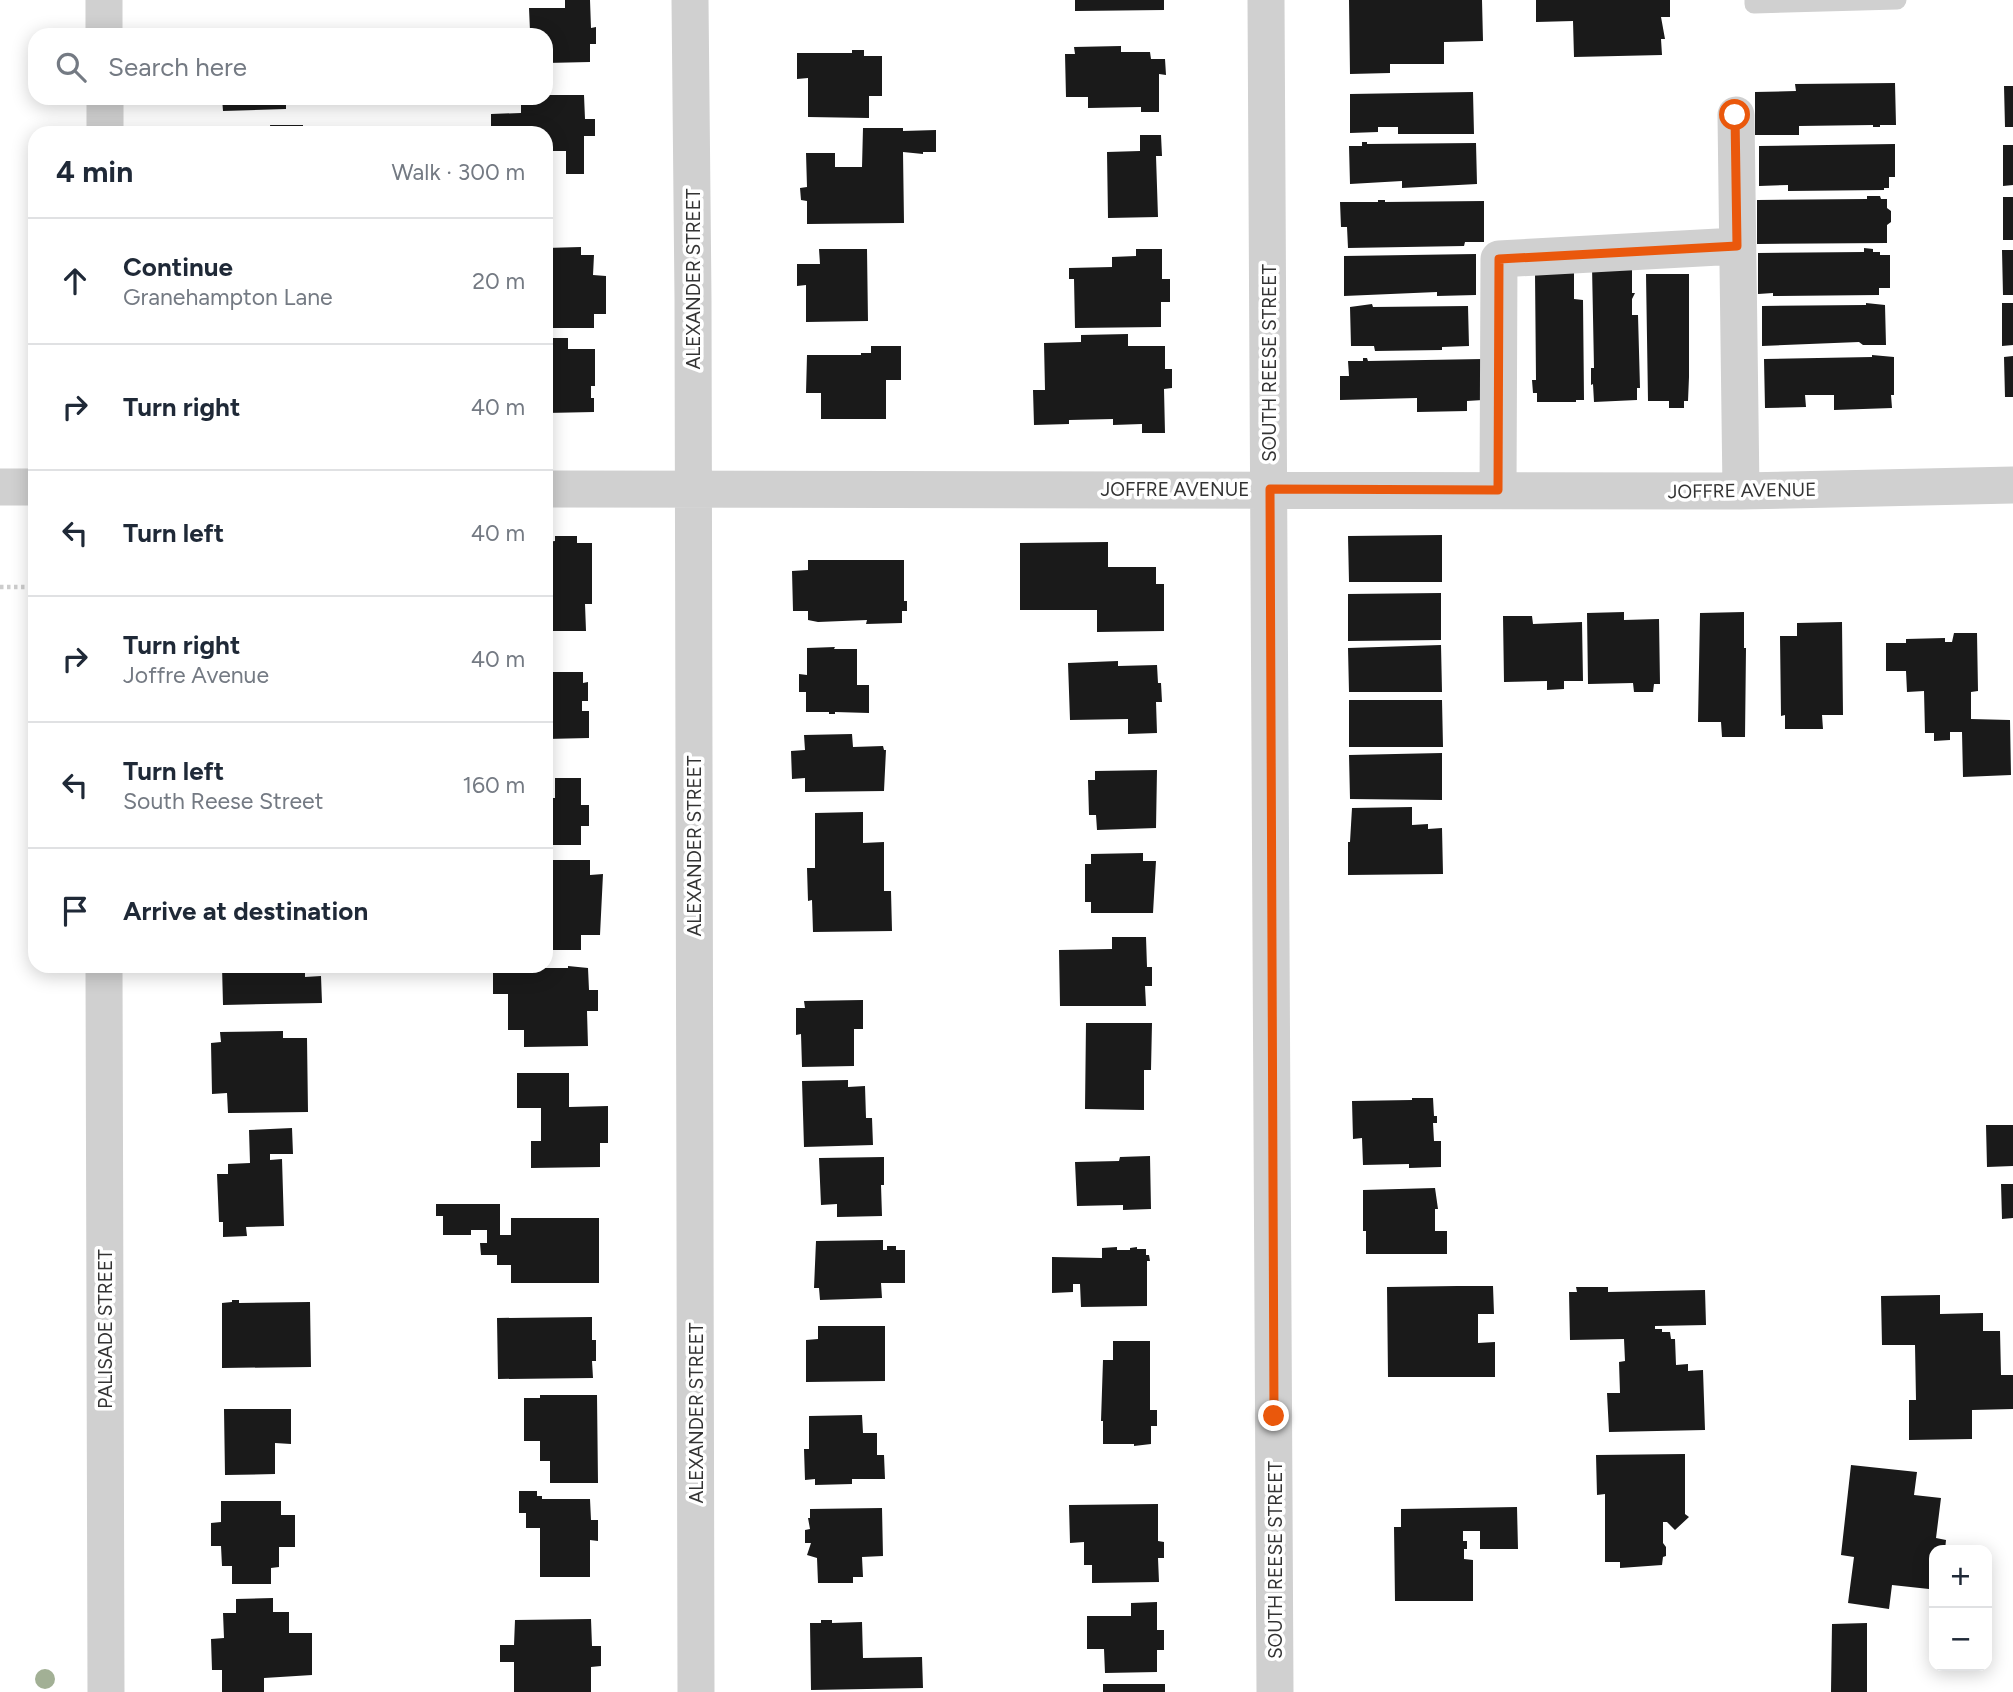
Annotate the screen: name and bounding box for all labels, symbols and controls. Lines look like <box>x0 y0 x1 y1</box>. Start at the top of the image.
search box <box>28 28 553 105</box>
icon: search <box>52 48 90 86</box>
text: Search here <box>108 51 247 83</box>
route start <box>1719 99 1750 130</box>
text: 4 min <box>56 153 133 190</box>
text: Walk · 300 m <box>391 158 525 186</box>
street label: ALEXANDER STREET <box>682 188 705 370</box>
text: Continue <box>123 251 233 283</box>
icon: ahead <box>56 262 94 300</box>
street label: SOUTH REESE STREET <box>1258 263 1281 462</box>
text: 20 m <box>472 267 525 295</box>
text: Granehampton Lane <box>123 283 333 311</box>
icon: right <box>56 388 94 426</box>
text: Turn right <box>123 391 240 423</box>
text: 40 m <box>471 393 525 421</box>
street label: JOFFRE AVENUE <box>1101 478 1249 501</box>
street label: JOFFRE AVENUE <box>1667 478 1817 503</box>
icon: left <box>56 514 94 552</box>
text: Turn left <box>123 517 224 549</box>
text: 40 m <box>471 519 525 547</box>
text: Turn right <box>123 629 240 661</box>
icon: right <box>56 640 94 678</box>
text: 40 m <box>471 645 525 673</box>
text: Joffre Avenue <box>123 661 269 689</box>
text: Turn left <box>123 755 224 787</box>
street label: ALEXANDER STREET <box>683 755 706 937</box>
icon: left <box>56 766 94 804</box>
text: 160 m <box>462 771 525 799</box>
text: South Reese Street <box>123 787 323 815</box>
icon: arrive <box>56 892 94 930</box>
text: Arrive at destination <box>123 895 368 927</box>
street label: PALISADE STREET <box>94 1249 117 1409</box>
street label: ALEXANDER STREET <box>685 1322 708 1504</box>
route end <box>1258 1400 1289 1431</box>
street label: SOUTH REESE STREET <box>1264 1460 1287 1659</box>
map controls <box>1929 1545 1992 1671</box>
button: + <box>1929 1545 1992 1608</box>
button: − <box>1929 1608 1992 1671</box>

